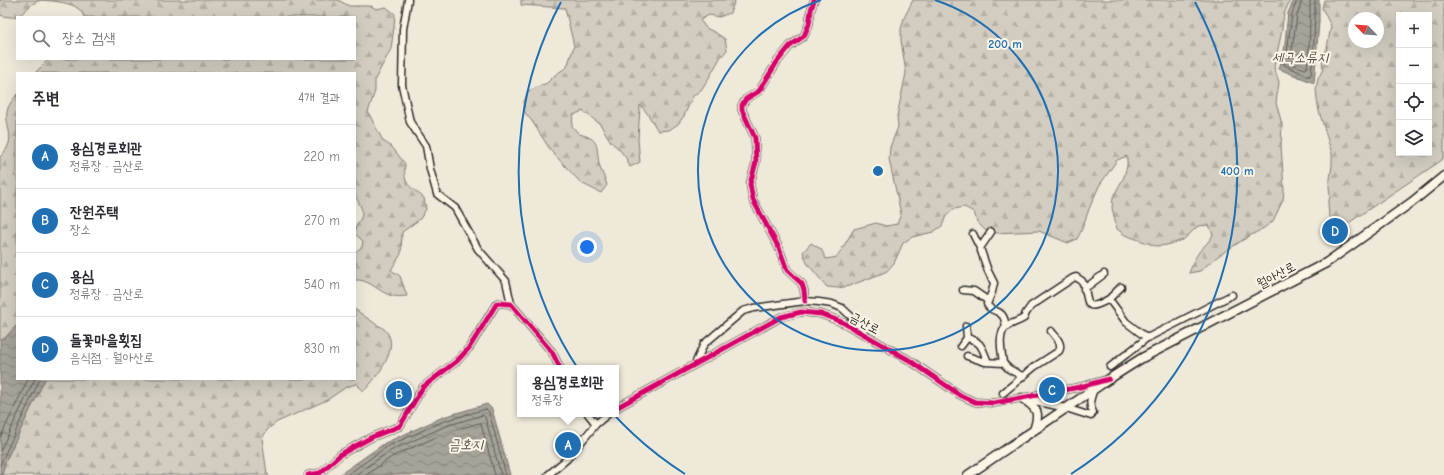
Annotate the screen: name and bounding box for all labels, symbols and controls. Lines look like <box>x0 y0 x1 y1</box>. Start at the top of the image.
north arrow <box>1348 12 1384 48</box>
map controls <box>1396 12 1432 156</box>
button: + <box>1396 12 1432 48</box>
search box <box>16 16 356 60</box>
icon: search <box>30 27 52 49</box>
text: 장소 검색 <box>62 29 115 47</box>
text: 200 m <box>988 37 1022 51</box>
button: − <box>1396 48 1432 84</box>
water label: 세곡소류지 <box>1272 49 1330 66</box>
button: locate <box>1396 84 1432 120</box>
text: 주변 <box>32 89 59 108</box>
text: 4개 결과 <box>298 90 340 105</box>
button: layers <box>1396 120 1432 156</box>
text: 용심경로회관 <box>70 139 142 157</box>
text: A <box>41 149 49 164</box>
text: 220 m <box>303 149 340 164</box>
text: 정류장 · 금산로 <box>70 158 144 173</box>
centre of rings <box>871 164 885 178</box>
text: 400 m <box>1220 164 1254 178</box>
text: 잔원주택 <box>70 203 118 221</box>
text: B <box>41 213 49 228</box>
text: 270 m <box>304 213 340 228</box>
pin: D <box>1322 216 1348 246</box>
text: 장소 <box>70 222 91 237</box>
your location <box>577 237 597 257</box>
street label: 월아산로 <box>1254 259 1298 291</box>
text: 용심 <box>70 267 94 285</box>
text: C <box>41 277 49 292</box>
text: 540 m <box>304 277 340 292</box>
text: 정류장 · 금산로 <box>70 286 144 301</box>
street label: 금산로 <box>848 309 882 337</box>
text: 들꽃마을횟집 <box>70 331 142 349</box>
text: D <box>41 341 49 356</box>
text: 830 m <box>304 341 340 356</box>
text: 음식점 · 월아산로 <box>70 350 154 365</box>
popup <box>517 365 619 417</box>
text: 용심경로회관 <box>532 373 604 391</box>
pin: C <box>1039 375 1065 405</box>
pin: B <box>386 379 412 409</box>
text: 정류장 <box>532 392 563 407</box>
pin: A <box>555 430 581 460</box>
water label: 금호지 <box>449 436 485 453</box>

